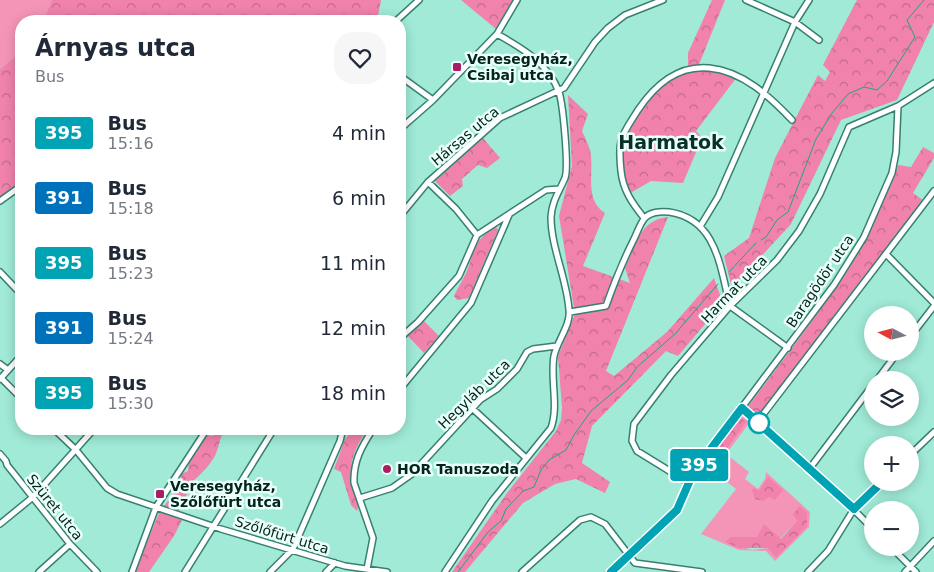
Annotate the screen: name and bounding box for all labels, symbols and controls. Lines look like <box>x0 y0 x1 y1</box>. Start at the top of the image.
button: heart <box>334 32 386 84</box>
text: Árnyas utca <box>35 34 196 62</box>
place label: Veresegyház, Csibaj utca <box>467 51 573 83</box>
marker: Veresegyház, Csibaj utca <box>451 61 463 73</box>
text: Bus <box>35 67 64 86</box>
street label: Hársas utca <box>428 103 502 169</box>
text: Bus <box>108 112 147 134</box>
text: 395 <box>45 122 83 143</box>
text: 4 min <box>332 122 386 144</box>
district label: Harmatok <box>618 131 724 153</box>
text: 15:16 <box>108 134 154 153</box>
text: Bus <box>108 177 147 199</box>
text: 391 <box>45 187 83 208</box>
text: 6 min <box>332 187 386 209</box>
text: 15:18 <box>108 199 154 218</box>
street label: Baragödör utca <box>783 232 857 330</box>
text: Bus <box>108 242 147 264</box>
text: 395 <box>45 252 83 273</box>
text: 11 min <box>320 252 386 274</box>
street label: Harmat utca <box>698 252 770 326</box>
text: 15:23 <box>108 264 154 283</box>
north arrow <box>864 306 919 361</box>
map controls <box>864 306 919 556</box>
text: Bus <box>108 307 147 329</box>
text: 391 <box>45 317 83 338</box>
text: 12 min <box>320 317 386 339</box>
text: 15:24 <box>108 329 154 348</box>
street label: Hegyláb utca <box>435 356 513 432</box>
button: layers <box>864 371 919 426</box>
text: Bus <box>108 372 147 394</box>
text: 395 <box>45 382 83 403</box>
text: 18 min <box>320 382 386 404</box>
text: 15:30 <box>108 394 154 413</box>
unlabelled marker <box>748 412 770 434</box>
button: + <box>864 436 919 491</box>
line badge: 395 <box>670 449 728 481</box>
text: 395 <box>680 454 718 475</box>
place label: HOR Tanuszoda <box>397 461 519 477</box>
marker: HOR Tanuszoda <box>381 463 393 475</box>
street label: Szüret utca <box>24 471 86 543</box>
place label: Veresegyház, Szőlőfürt utca <box>170 478 281 510</box>
marker: Veresegyház, Szőlőfürt utca <box>154 488 166 500</box>
button: − <box>864 501 919 556</box>
street label: Szőlőfürt utca <box>233 513 331 557</box>

